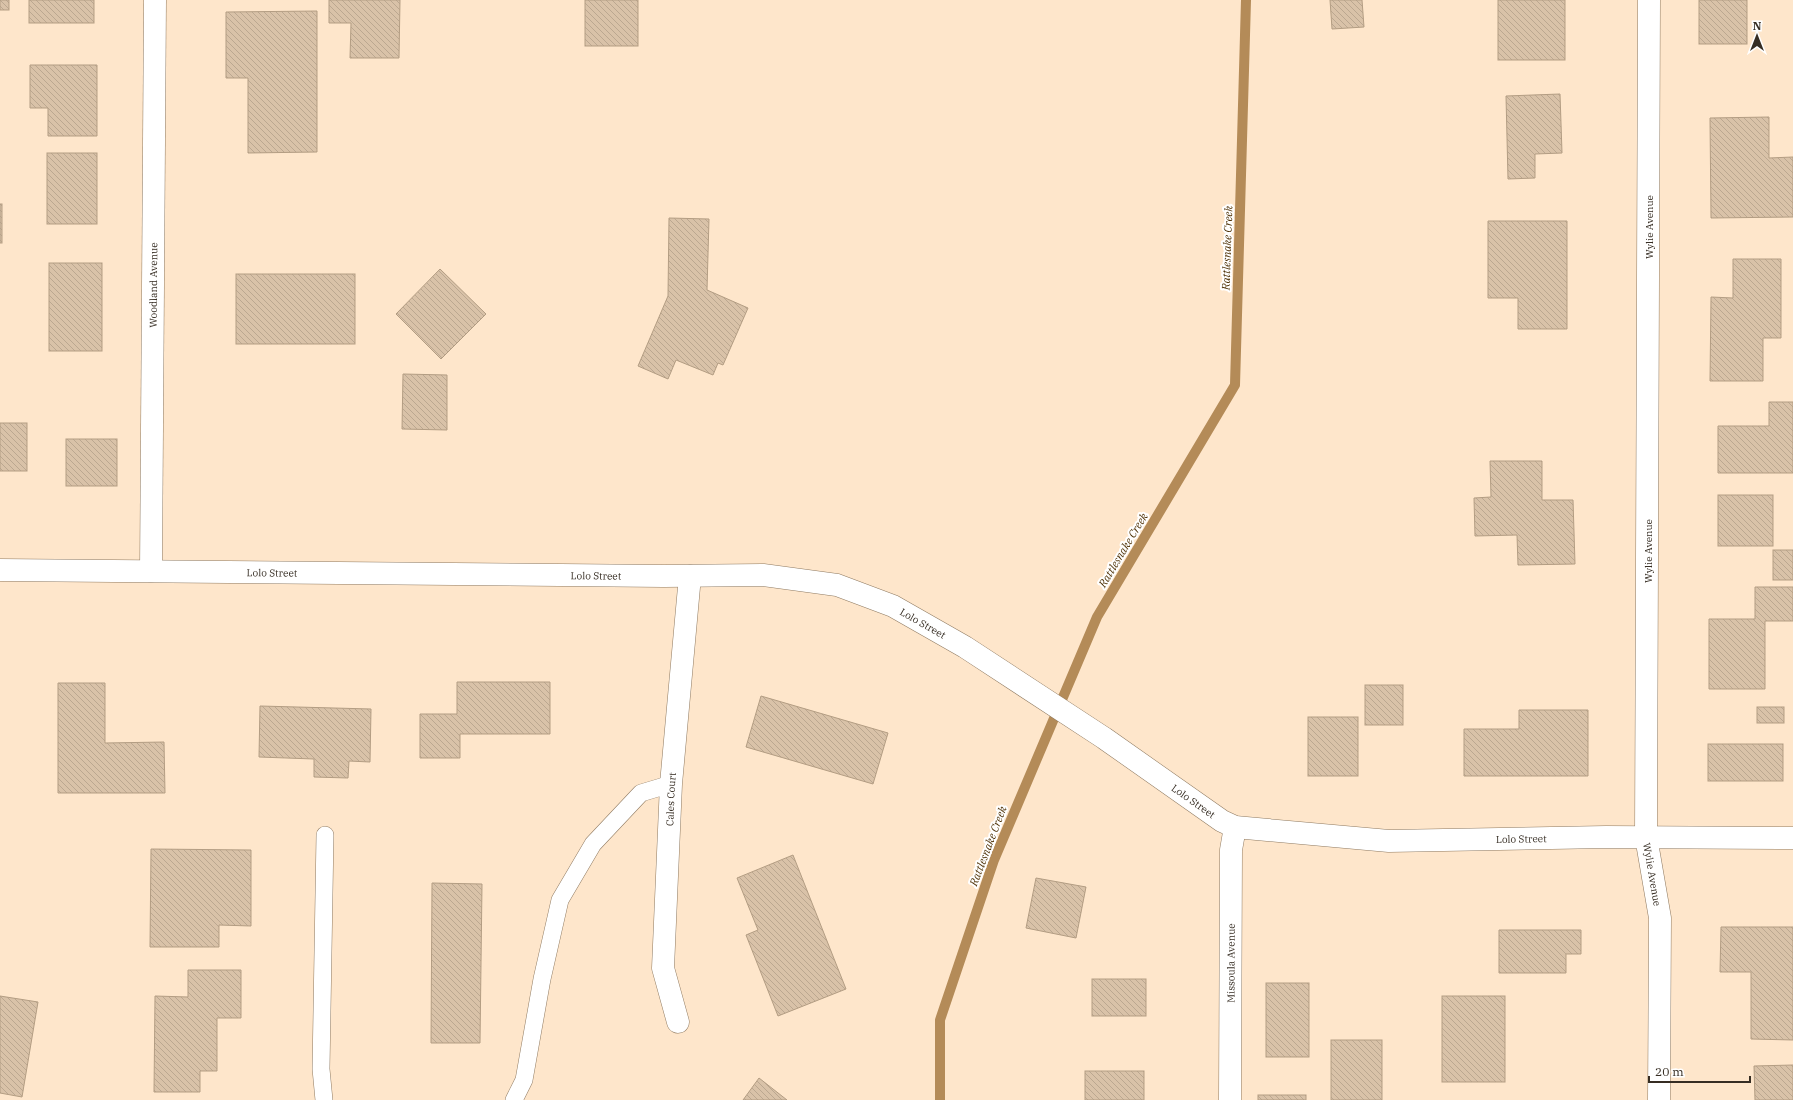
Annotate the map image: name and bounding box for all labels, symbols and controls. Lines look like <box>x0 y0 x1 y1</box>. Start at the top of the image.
north arrow <box>1737 16 1777 56</box>
text: N <box>1753 19 1762 33</box>
street label: Wylie Avenue <box>1643 195 1656 259</box>
water label: Rattlesnake Creek <box>1218 205 1235 291</box>
street label: Woodland Avenue <box>147 242 160 328</box>
water label: Rattlesnake Creek <box>1095 510 1151 591</box>
street label: Wylie Avenue <box>1642 519 1655 583</box>
street label: Lolo Street <box>247 566 298 580</box>
street label: Lolo Street <box>571 569 622 583</box>
street label: Lolo Street <box>897 605 948 642</box>
street label: Cales Court <box>663 771 679 826</box>
street label: Lolo Street <box>1169 782 1218 822</box>
water label: Rattlesnake Creek <box>966 804 1010 889</box>
street label: Lolo Street <box>1496 832 1547 846</box>
street label: Wylie Avenue <box>1640 842 1664 907</box>
street label: Missoula Avenue <box>1224 923 1238 1003</box>
scale bar <box>1649 1058 1750 1084</box>
text: 20 m <box>1655 1064 1684 1079</box>

